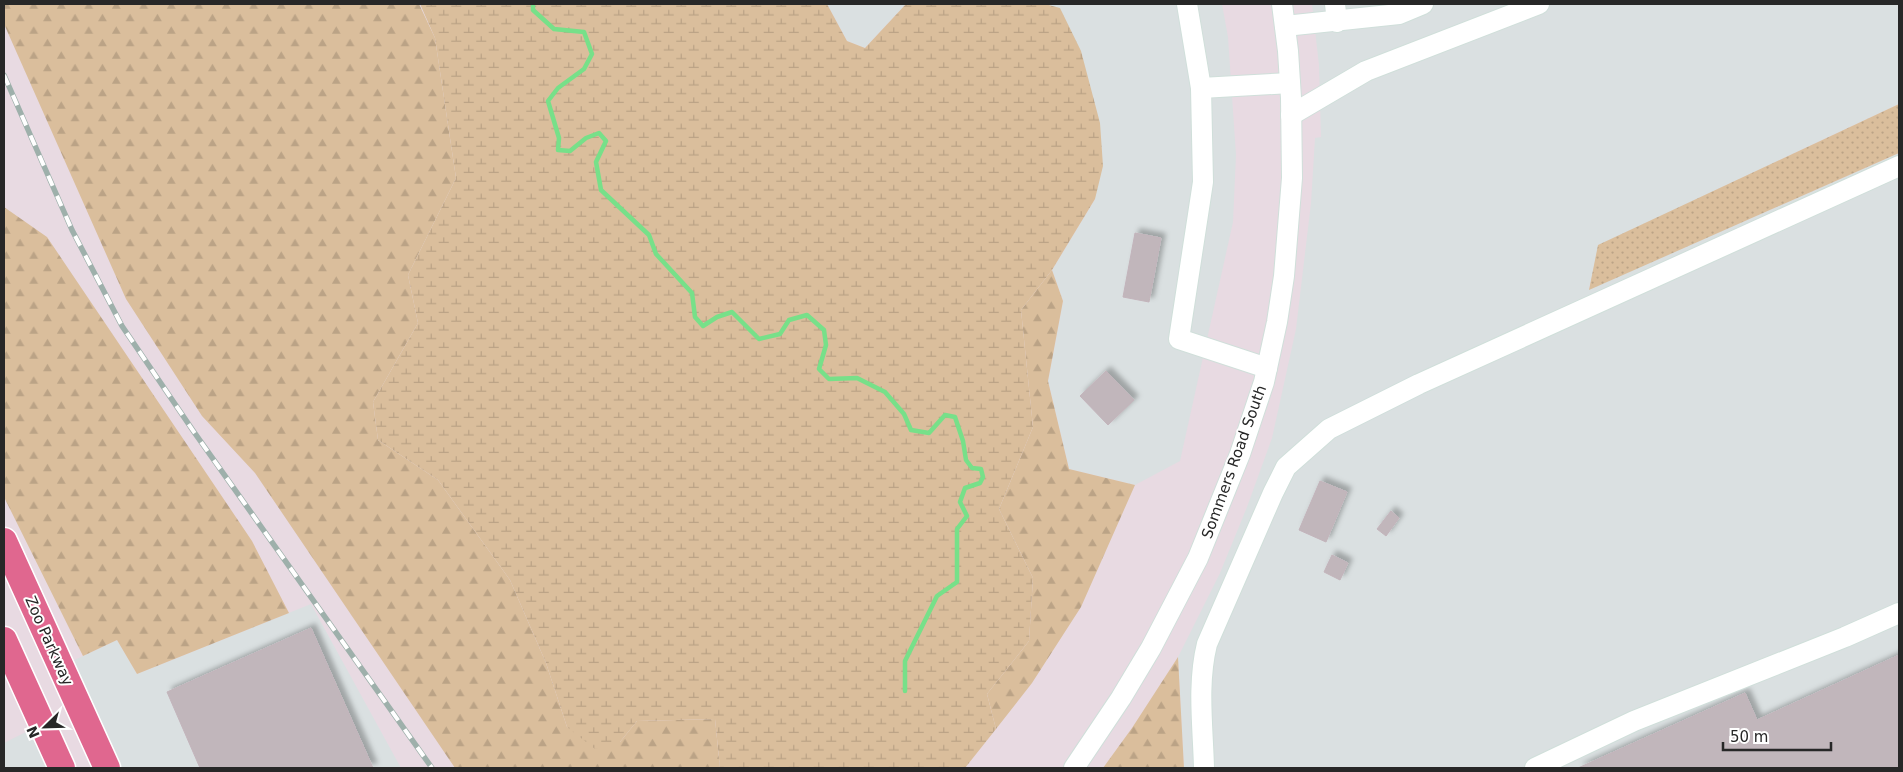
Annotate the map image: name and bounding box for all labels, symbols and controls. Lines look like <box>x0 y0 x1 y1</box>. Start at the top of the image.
street label: Sommers Road South <box>1198 383 1270 541</box>
street label: Zoo Parkway <box>21 593 77 689</box>
north arrow <box>20 702 70 752</box>
scale bar <box>1723 720 1830 752</box>
text: N <box>23 724 43 741</box>
text: 50 m <box>1730 728 1768 746</box>

